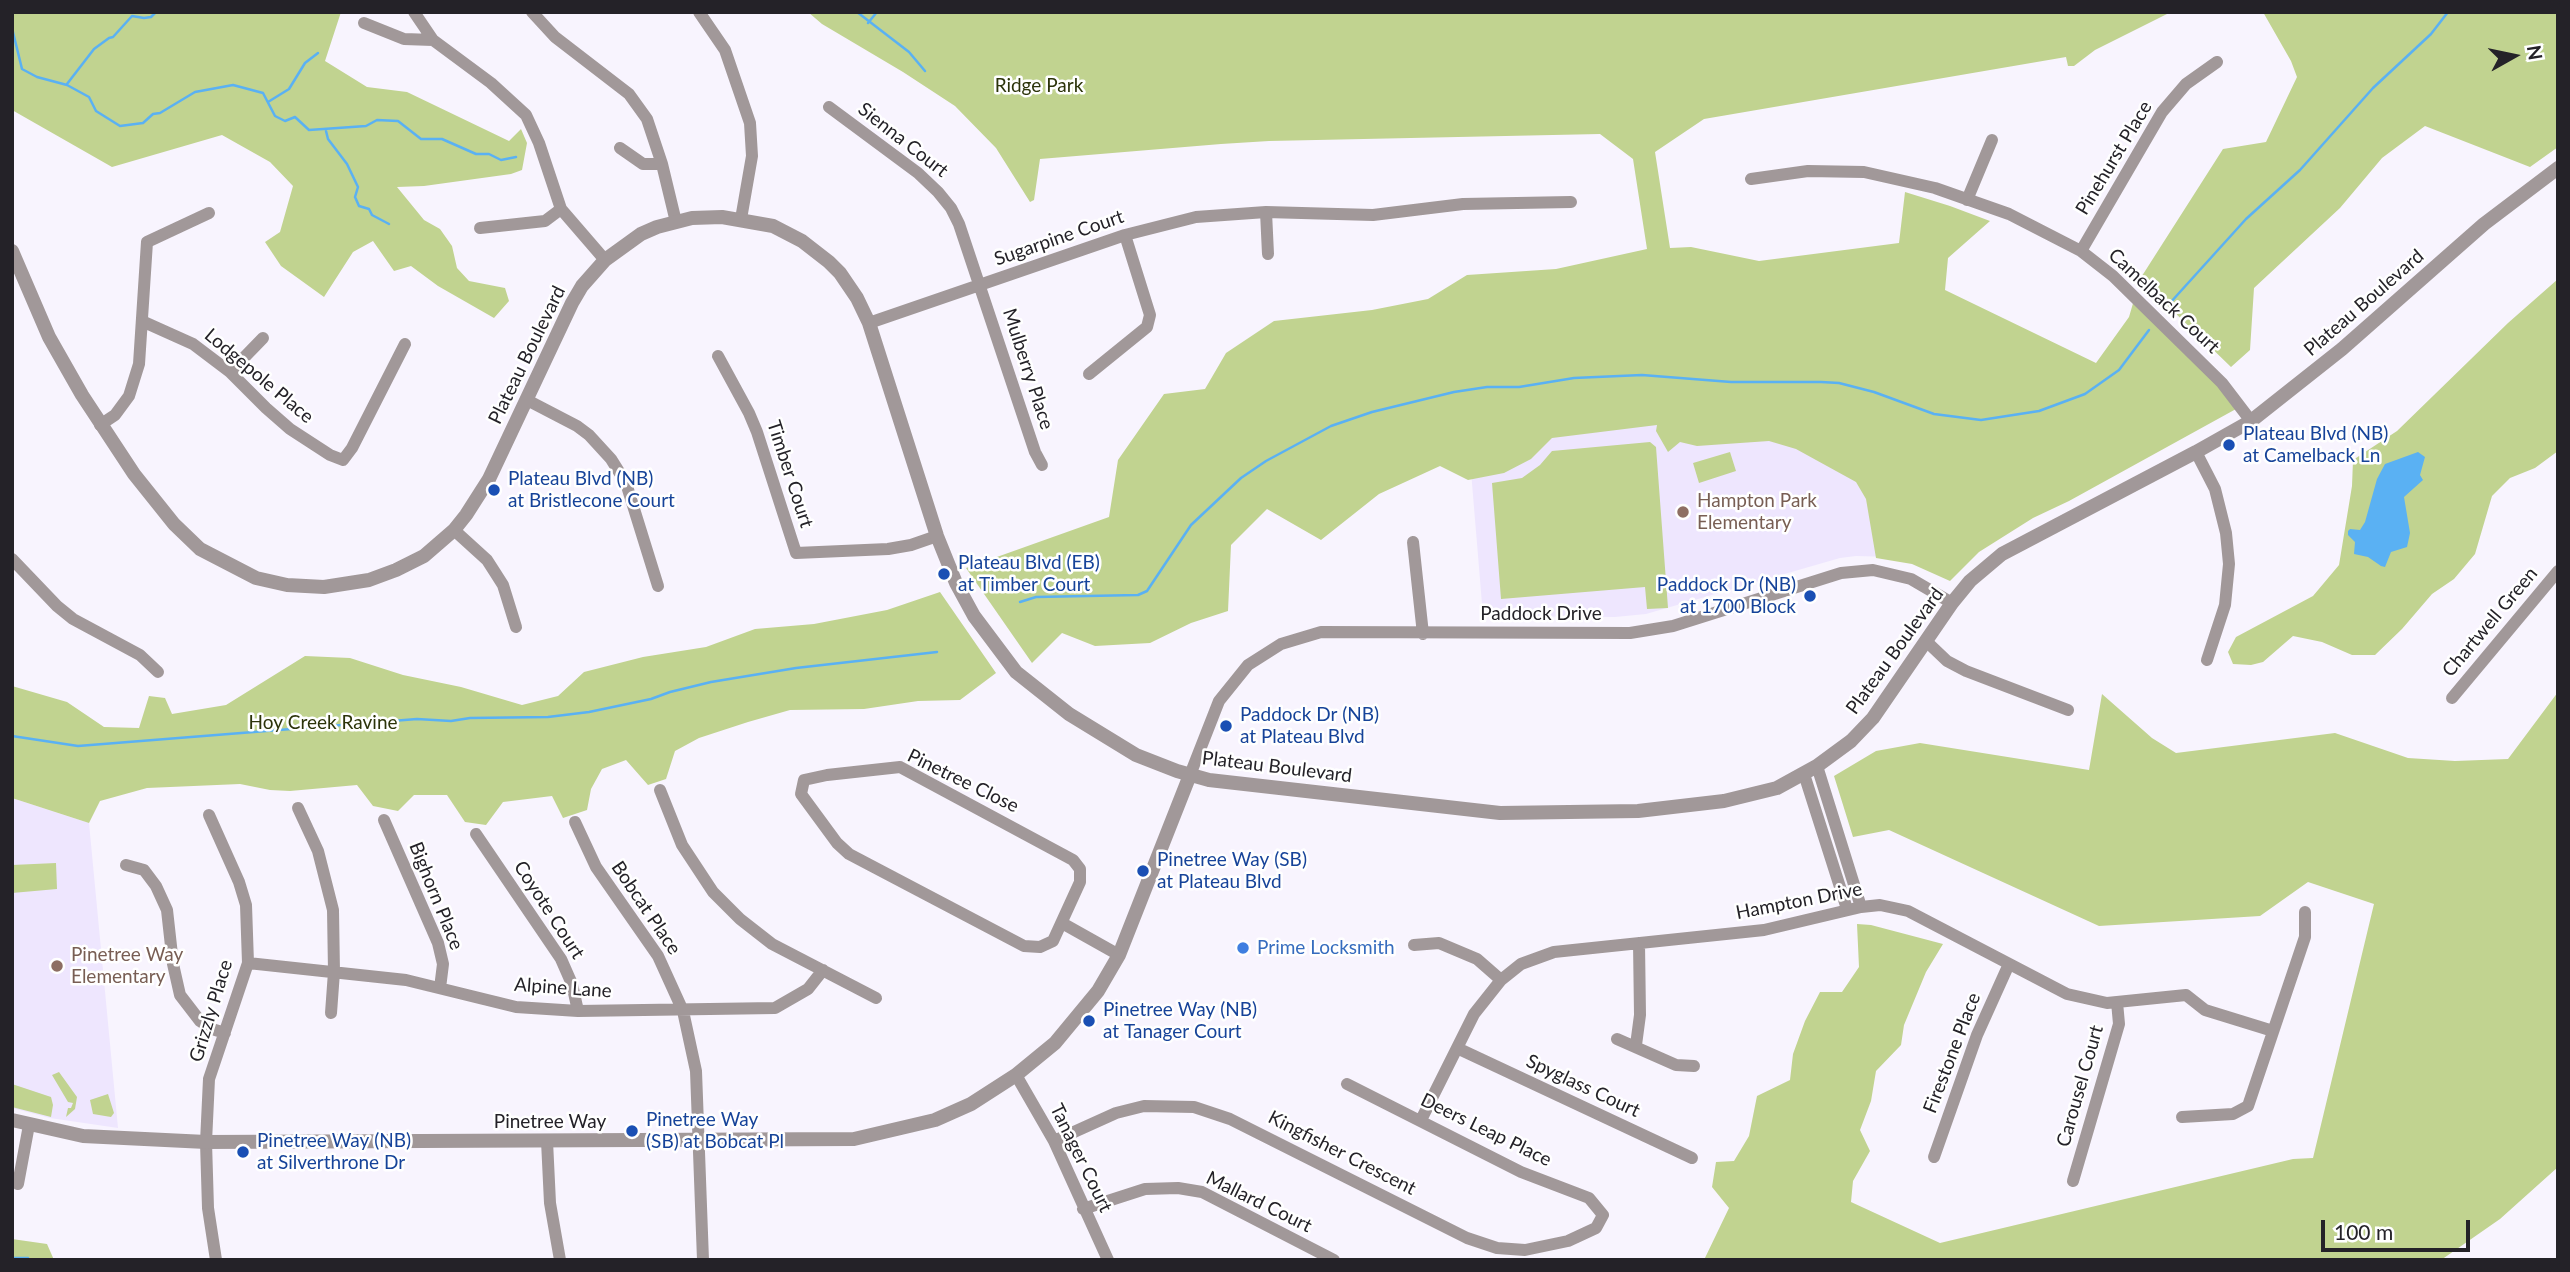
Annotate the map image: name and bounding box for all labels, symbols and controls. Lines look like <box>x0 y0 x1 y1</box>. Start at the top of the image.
north arrow <box>2479 21 2549 91</box>
text: N <box>2523 44 2548 62</box>
park label: Ridge Park <box>995 75 1083 97</box>
street label: Pinehurst Place <box>2071 97 2157 219</box>
street label: Sienna Court <box>853 98 953 182</box>
street label: Sugarpine Court <box>991 205 1127 271</box>
street label: Camelback Court <box>2104 244 2224 358</box>
street label: Plateau Boulevard <box>2300 245 2428 361</box>
street label: Plateau Boulevard <box>484 282 570 428</box>
street label: Mulberry Place <box>998 306 1058 432</box>
street label: Lodgepole Place <box>200 324 318 428</box>
street label: Timber Court <box>762 418 818 530</box>
place label: Plateau Blvd (NB) at Camelback Ln <box>2243 423 2388 467</box>
marker: Plateau Blvd (NB) at Camelback Ln <box>2221 437 2237 453</box>
place label: Plateau Blvd (NB) at Bristlecone Court <box>508 468 675 512</box>
marker: Plateau Blvd (NB) at Bristlecone Court <box>486 482 502 498</box>
place label: Hampton Park Elementary <box>1697 490 1817 534</box>
marker: Hampton Park Elementary <box>1675 504 1691 520</box>
place label: Plateau Blvd (EB) at Timber Court <box>958 552 1100 596</box>
street label: Chartwell Green <box>2438 563 2542 681</box>
marker: Plateau Blvd (EB) at Timber Court <box>936 566 952 582</box>
place label: Paddock Dr (NB) at 1700 Block <box>1657 574 1796 618</box>
street label: Plateau Boulevard <box>1841 583 1949 719</box>
marker: Paddock Dr (NB) at 1700 Block <box>1802 588 1818 604</box>
street label: Paddock Drive <box>1480 603 1602 625</box>
place label: Paddock Dr (NB) at Plateau Blvd <box>1240 704 1379 748</box>
park label: Hoy Creek Ravine <box>248 712 398 734</box>
marker: Paddock Dr (NB) at Plateau Blvd <box>1218 718 1234 734</box>
street label: Pinetree Close <box>904 744 1022 818</box>
street label: Plateau Boulevard <box>1201 746 1353 788</box>
street label: Bighorn Place <box>404 839 468 953</box>
place label: Pinetree Way (SB) at Plateau Blvd <box>1157 849 1307 893</box>
street label: Coyote Court <box>509 857 589 963</box>
street label: Bobcat Place <box>606 857 686 959</box>
marker: Pinetree Way (SB) at Plateau Blvd <box>1135 863 1151 879</box>
street label: Hampton Drive <box>1734 878 1864 924</box>
place label: Prime Locksmith <box>1257 937 1395 959</box>
marker: Prime Locksmith <box>1235 940 1251 956</box>
place label: Pinetree Way Elementary <box>71 944 183 988</box>
street label: Grizzly Place <box>185 957 237 1065</box>
marker: Pinetree Way Elementary <box>49 958 65 974</box>
street label: Alpine Lane <box>513 973 613 1003</box>
street label: Firestone Place <box>1919 989 1985 1117</box>
place label: Pinetree Way (NB) at Tanager Court <box>1103 999 1257 1043</box>
marker: Pinetree Way (NB) at Tanager Court <box>1081 1013 1097 1029</box>
street label: Carousel Court <box>2052 1023 2108 1149</box>
street label: Spyglass Court <box>1523 1050 1643 1122</box>
street label: Deers Leap Place <box>1417 1088 1555 1172</box>
street label: Tanager Court <box>1045 1100 1117 1216</box>
street label: Kingfisher Crescent <box>1264 1106 1420 1200</box>
place label: Pinetree Way (SB) at Bobcat Pl <box>646 1109 784 1153</box>
street label: Pinetree Way <box>494 1111 606 1133</box>
marker: Pinetree Way (SB) at Bobcat Pl <box>624 1123 640 1139</box>
place label: Pinetree Way (NB) at Silverthrone Dr <box>257 1130 411 1174</box>
marker: Pinetree Way (NB) at Silverthrone Dr <box>235 1144 251 1160</box>
street label: Mallard Court <box>1202 1167 1316 1237</box>
scale bar <box>2325 1206 2474 1250</box>
text: 100 m <box>2334 1219 2393 1244</box>

